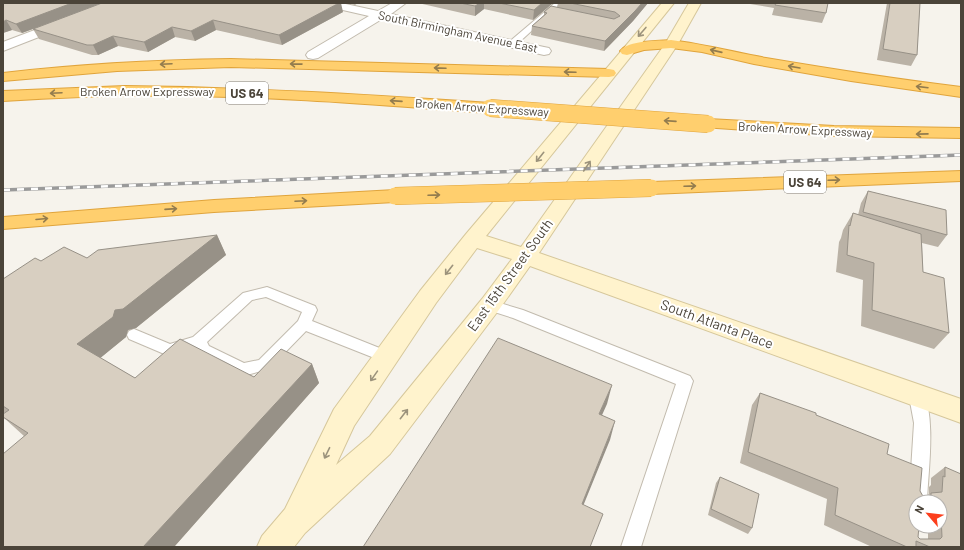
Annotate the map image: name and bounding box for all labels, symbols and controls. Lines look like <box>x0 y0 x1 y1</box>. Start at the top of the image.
street label: South Birmingham Avenue East <box>377 7 539 55</box>
one-way arrow <box>638 27 647 38</box>
one-way arrow <box>710 47 723 54</box>
one-way arrow <box>160 60 173 68</box>
one-way arrow <box>290 60 303 68</box>
one-way arrow <box>788 63 801 71</box>
one-way arrow <box>434 64 447 72</box>
one-way arrow <box>564 68 577 76</box>
road number: US 64 <box>226 82 268 104</box>
one-way arrow <box>916 83 929 91</box>
street label: Broken Arrow Expressway <box>80 84 214 98</box>
one-way arrow <box>50 89 63 96</box>
street label: Broken Arrow Expressway <box>415 95 550 119</box>
one-way arrow <box>390 98 403 105</box>
one-way arrow <box>664 118 677 125</box>
street label: Broken Arrow Expressway <box>738 119 873 140</box>
one-way arrow <box>916 130 929 138</box>
one-way arrow <box>535 152 544 163</box>
one-way arrow <box>583 160 591 171</box>
road number: US 64 <box>784 171 826 193</box>
one-way arrow <box>827 177 840 184</box>
one-way arrow <box>683 182 696 190</box>
one-way arrow <box>427 191 440 199</box>
one-way arrow <box>294 198 307 205</box>
one-way arrow <box>164 205 177 212</box>
street label: East 15th Street South <box>463 215 556 334</box>
one-way arrow <box>35 216 48 223</box>
one-way arrow <box>445 264 453 275</box>
street label: South Atlanta Place <box>659 295 776 352</box>
one-way arrow <box>370 370 378 381</box>
one-way arrow <box>399 409 408 420</box>
one-way arrow <box>323 447 330 459</box>
north arrow <box>908 494 948 534</box>
text: N <box>911 503 926 515</box>

